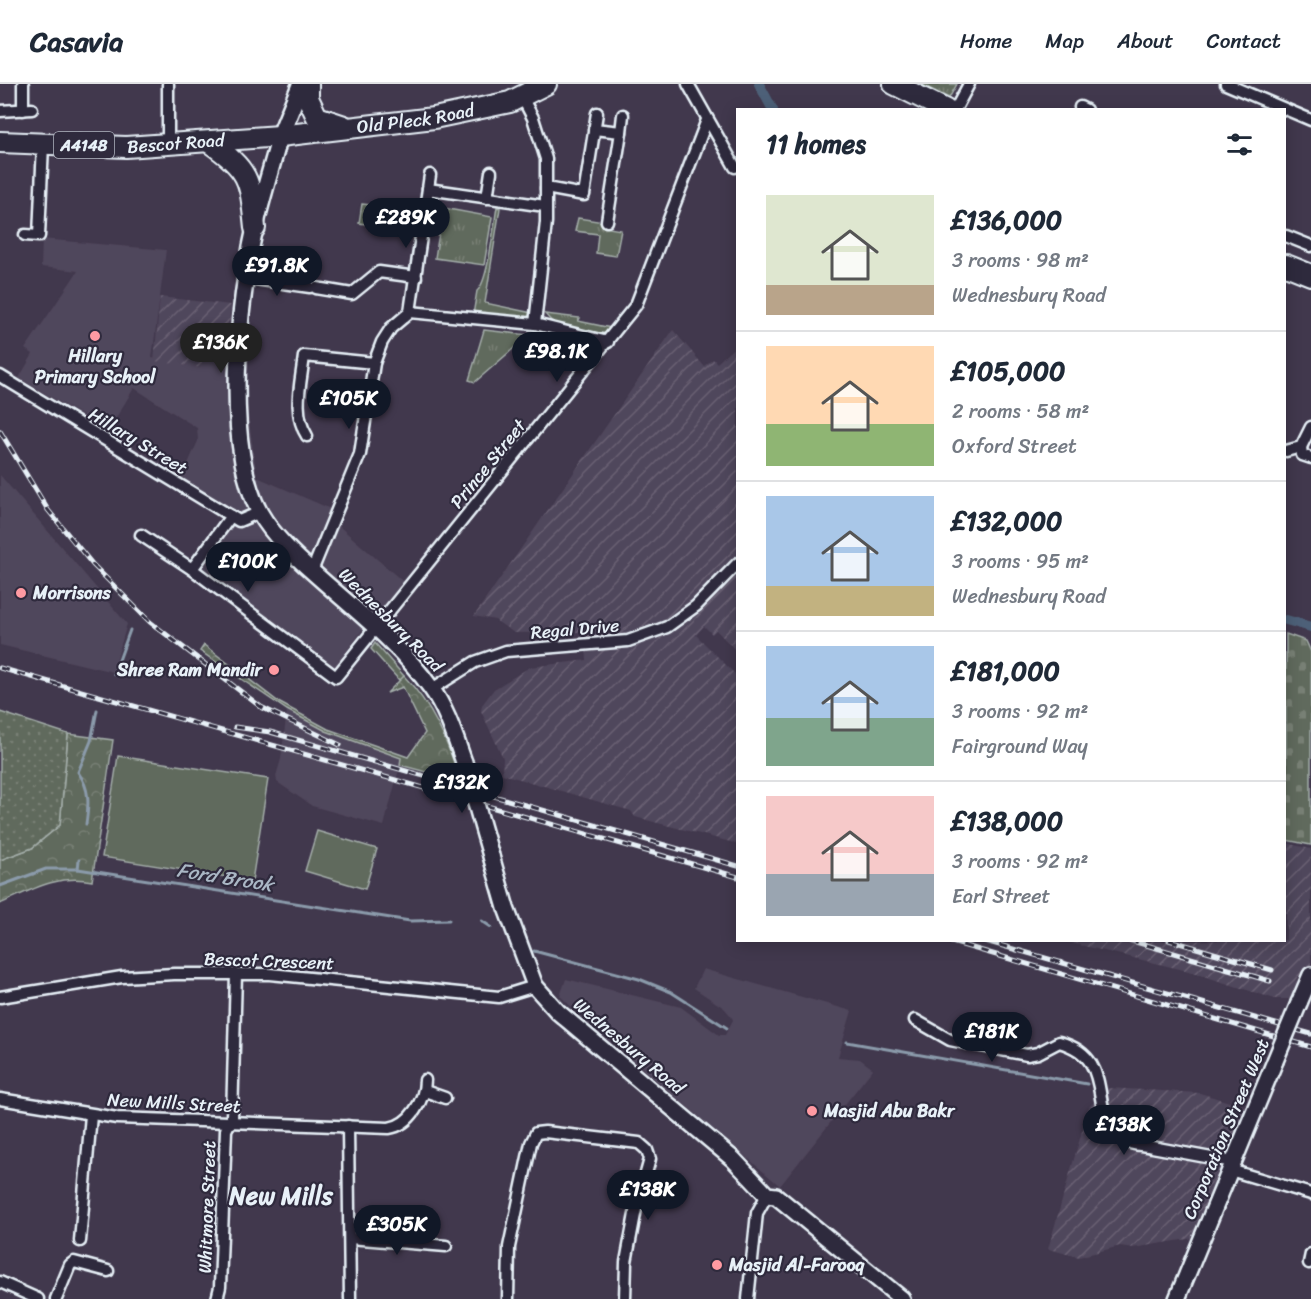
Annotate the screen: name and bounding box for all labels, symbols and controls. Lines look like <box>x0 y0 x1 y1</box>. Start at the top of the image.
text: Casavia <box>30 17 123 66</box>
text: Home <box>960 22 1012 60</box>
text: Map <box>1045 22 1084 60</box>
text: About <box>1117 22 1174 60</box>
text: Contact <box>1207 22 1281 60</box>
street label: Old Pleck Road <box>355 94 478 143</box>
text: 11 homes <box>766 121 866 167</box>
street label: Bescot Road <box>126 124 227 163</box>
icon: filters <box>1223 128 1256 161</box>
road number: A4148 <box>54 132 114 158</box>
text: £136,000 <box>952 197 1062 243</box>
pin: £289K <box>364 198 448 249</box>
text: £289K <box>377 200 435 235</box>
icon: home <box>814 219 886 291</box>
text: 3 rooms · 98 m² <box>952 243 1089 278</box>
pin: £91.8K <box>228 246 326 297</box>
text: £91.8K <box>246 248 308 283</box>
text: Wednesbury Road <box>952 278 1106 313</box>
pin: £136K <box>179 323 263 374</box>
text: £136K <box>194 325 248 360</box>
marker: Hillary Primary School <box>88 329 102 343</box>
pin: £98.1K <box>508 332 606 383</box>
text: £98.1K <box>526 334 588 369</box>
place label: Hillary Primary School <box>35 340 156 393</box>
text: £105,000 <box>952 348 1066 394</box>
icon: home <box>814 370 886 442</box>
pin: £105K <box>307 379 391 430</box>
text: £105K <box>321 381 377 416</box>
text: 2 rooms · 58 m² <box>952 394 1089 429</box>
street label: Hillary Street <box>82 399 194 483</box>
street label: Prince Street <box>442 412 535 516</box>
text: Oxford Street <box>952 429 1077 464</box>
text: £132,000 <box>952 498 1063 544</box>
icon: home <box>814 520 886 592</box>
pin: £100K <box>206 542 290 593</box>
text: £100K <box>220 544 276 579</box>
text: 3 rooms · 95 m² <box>952 544 1089 579</box>
street label: Wednesbury Road <box>331 560 452 681</box>
place label: Morrisons <box>32 577 112 609</box>
text: Wednesbury Road <box>952 579 1106 614</box>
marker: Morrisons <box>14 586 28 600</box>
street label: Regal Drive <box>529 609 621 649</box>
text: £181,000 <box>952 648 1060 694</box>
place label: Shree Ram Mandir <box>116 654 264 686</box>
marker: Shree Ram Mandir <box>267 663 281 677</box>
icon: home <box>814 670 886 742</box>
text: 3 rooms · 92 m² <box>952 694 1088 729</box>
text: Fairground Way <box>952 729 1088 764</box>
pin: £132K <box>420 763 504 814</box>
text: £132K <box>435 765 489 800</box>
text: £138,000 <box>952 798 1063 844</box>
icon: home <box>814 820 886 892</box>
text: 3 rooms · 92 m² <box>952 844 1088 879</box>
water label: Ford Brook <box>174 853 278 903</box>
text: Earl Street <box>952 879 1050 914</box>
street label: Bescot Crescent <box>203 943 335 979</box>
street label: Wednesbury Road <box>566 989 693 1104</box>
pin: £181K <box>950 1012 1034 1063</box>
text: £181K <box>966 1014 1018 1049</box>
street label: Corporation Street West <box>1173 1033 1279 1225</box>
street label: New Mills Street <box>106 1084 242 1122</box>
place label: Masjid Abu Bakr <box>823 1095 956 1127</box>
marker: Masjid Abu Bakr <box>805 1104 819 1118</box>
pin: £138K <box>1082 1105 1166 1156</box>
text: £138K <box>1097 1107 1151 1142</box>
street label: Whitmore Street <box>189 1140 225 1274</box>
pin: £138K <box>606 1170 690 1221</box>
text: £138K <box>621 1172 675 1207</box>
district label: New Mills <box>228 1175 334 1217</box>
pin: £305K <box>355 1205 439 1256</box>
text: £305K <box>368 1207 426 1242</box>
place label: Masjid Al-Farooq <box>728 1249 866 1281</box>
marker: Masjid Al-Farooq <box>710 1258 724 1272</box>

